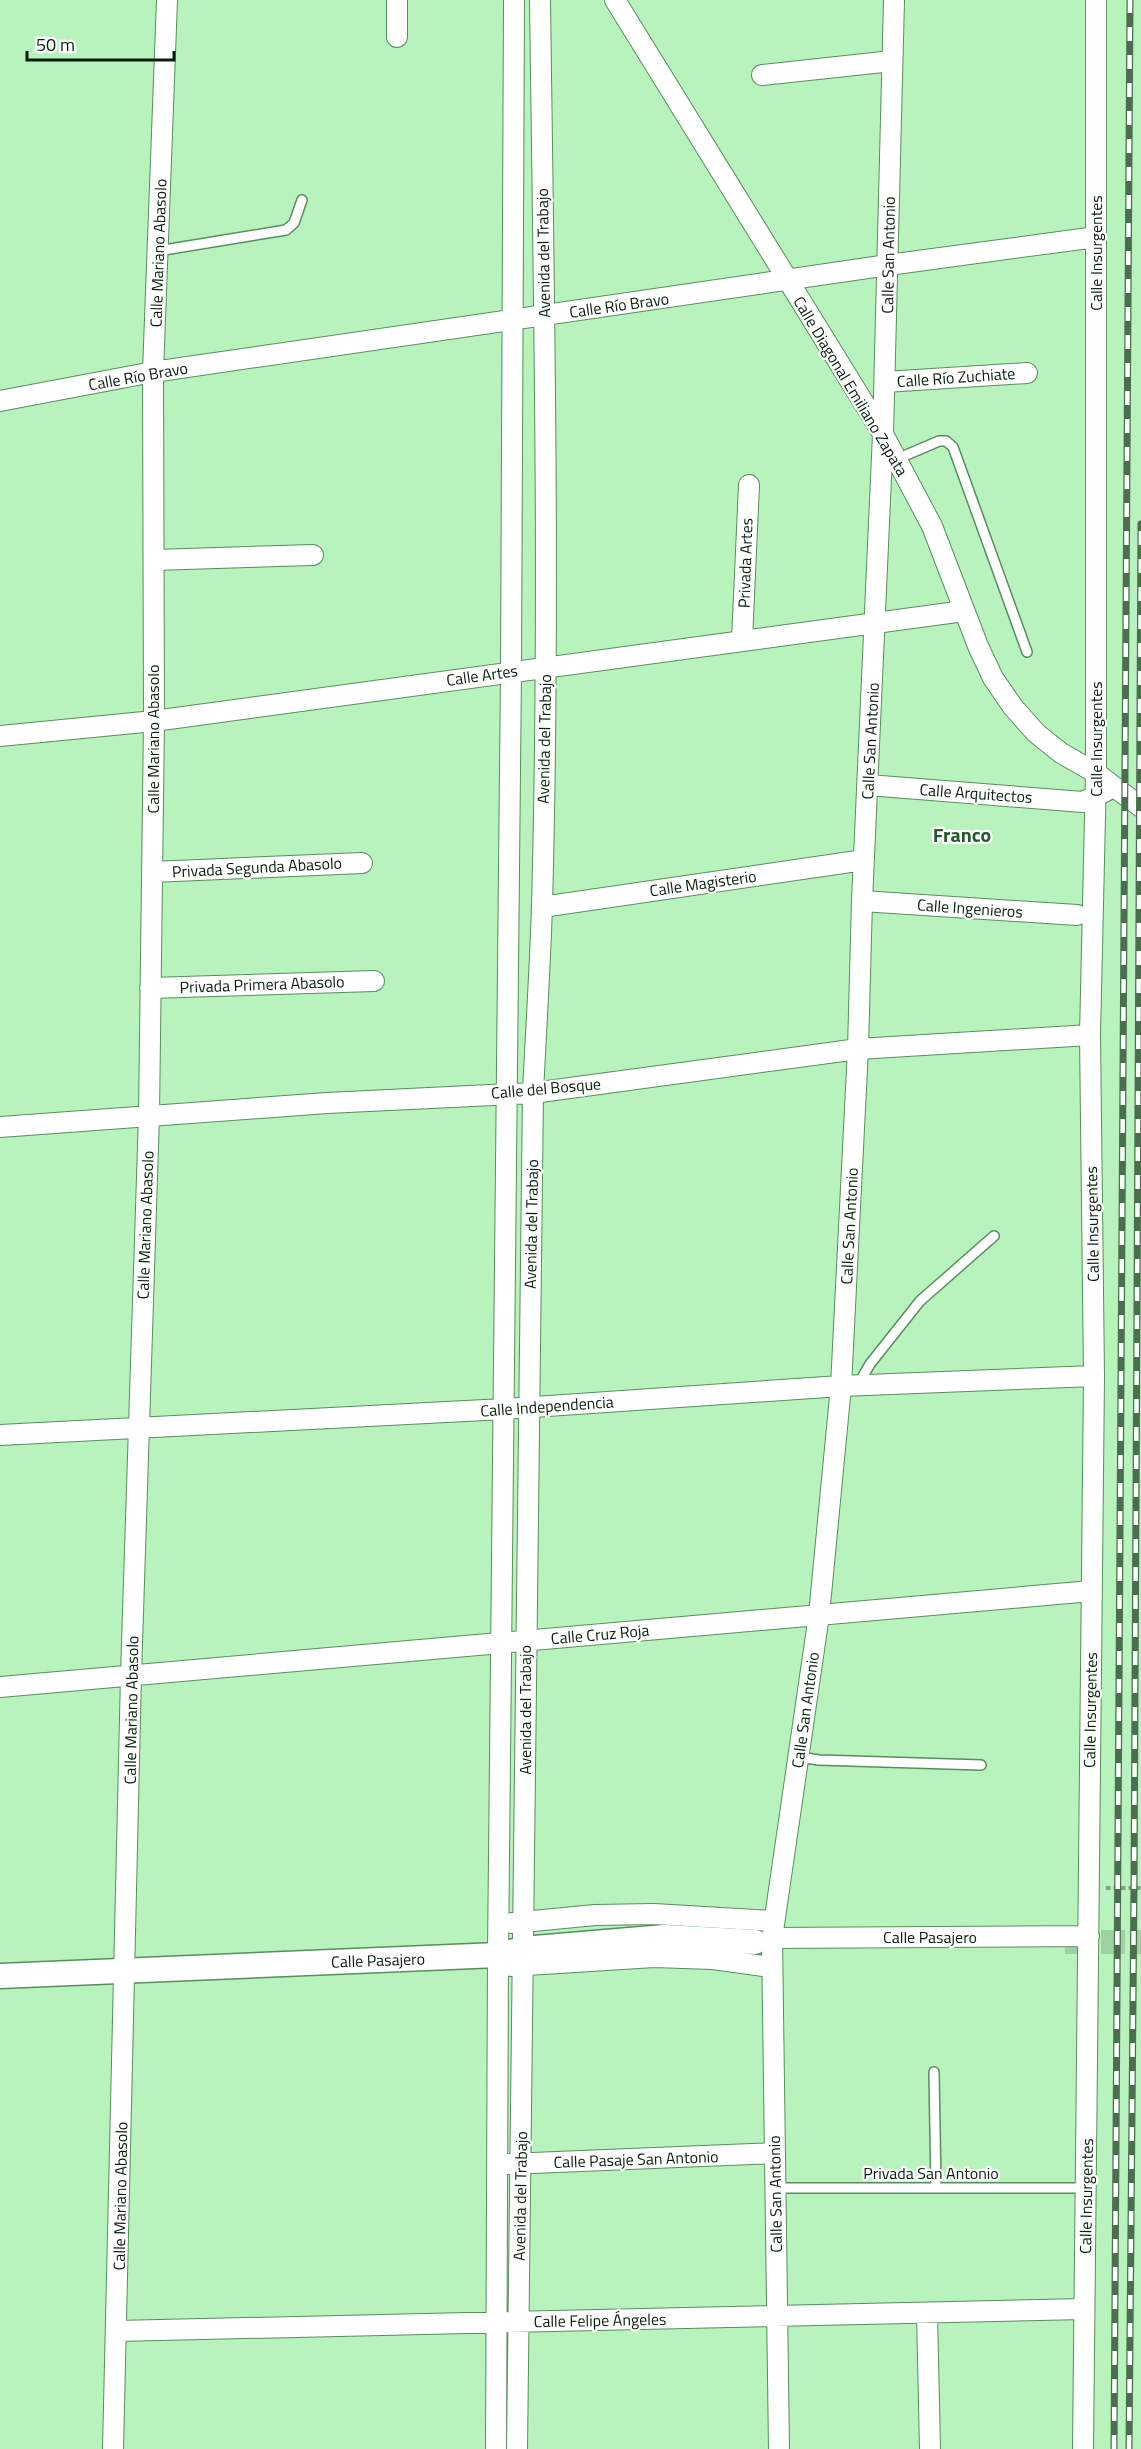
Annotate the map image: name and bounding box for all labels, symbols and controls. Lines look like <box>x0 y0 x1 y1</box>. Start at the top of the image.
scale bar <box>27 24 174 62</box>
text: 50 m <box>36 31 75 58</box>
street label: Calle Mariano Abasolo <box>143 178 173 328</box>
street label: Avenida del Trabajo <box>530 188 556 318</box>
street label: Calle Insurgentes <box>1084 195 1108 311</box>
street label: Calle San Antonio <box>875 196 901 314</box>
street label: Calle Río Bravo <box>568 286 670 324</box>
street label: Calle Diagonal Emiliano Zapata <box>788 291 914 481</box>
street label: Calle Río Bravo <box>86 355 190 397</box>
street label: Calle Río Zuchiate <box>896 361 1016 393</box>
street label: Privada Artes <box>731 517 759 609</box>
street label: Calle Artes <box>445 658 519 692</box>
street label: Calle Mariano Abasolo <box>141 665 165 813</box>
street label: Avenida del Trabajo <box>531 674 557 804</box>
street label: Calle Insurgentes <box>1084 681 1108 797</box>
street label: Calle San Antonio <box>855 682 885 800</box>
street label: Calle Arquitectos <box>919 777 1033 809</box>
district label: Franco <box>933 819 991 850</box>
street label: Privada Segunda Abasolo <box>171 851 343 883</box>
street label: Calle Magisterio <box>648 864 758 902</box>
street label: Calle Ingenieros <box>916 892 1024 924</box>
street label: Privada Primera Abasolo <box>179 969 345 999</box>
street label: Calle del Bosque <box>490 1071 602 1105</box>
street label: Calle Mariano Abasolo <box>130 1150 160 1300</box>
street label: Avenida del Trabajo <box>518 1159 544 1289</box>
street label: Calle Insurgentes <box>1079 1166 1105 1282</box>
street label: Calle San Antonio <box>834 1167 864 1285</box>
street label: Calle Independencia <box>480 1389 614 1423</box>
street label: Calle Cruz Roja <box>550 1618 650 1650</box>
street label: Calle Mariano Abasolo <box>118 1635 144 1785</box>
street label: Avenida del Trabajo <box>513 1645 537 1775</box>
street label: Calle San Antonio <box>785 1650 825 1770</box>
street label: Calle Insurgentes <box>1077 1652 1103 1768</box>
street label: Calle Pasajero <box>883 1925 977 1949</box>
street label: Calle Pasajero <box>331 1946 425 1974</box>
street label: Calle Mariano Abasolo <box>107 2121 133 2271</box>
street label: Avenida del Trabajo <box>507 2131 533 2261</box>
street label: Calle San Antonio <box>762 2135 788 2253</box>
street label: Calle Insurgentes <box>1073 2138 1099 2254</box>
street label: Calle Pasaje San Antonio <box>553 2144 719 2174</box>
street label: Privada San Antonio <box>863 2161 999 2185</box>
street label: Calle Felipe Ángeles <box>533 2307 667 2333</box>

